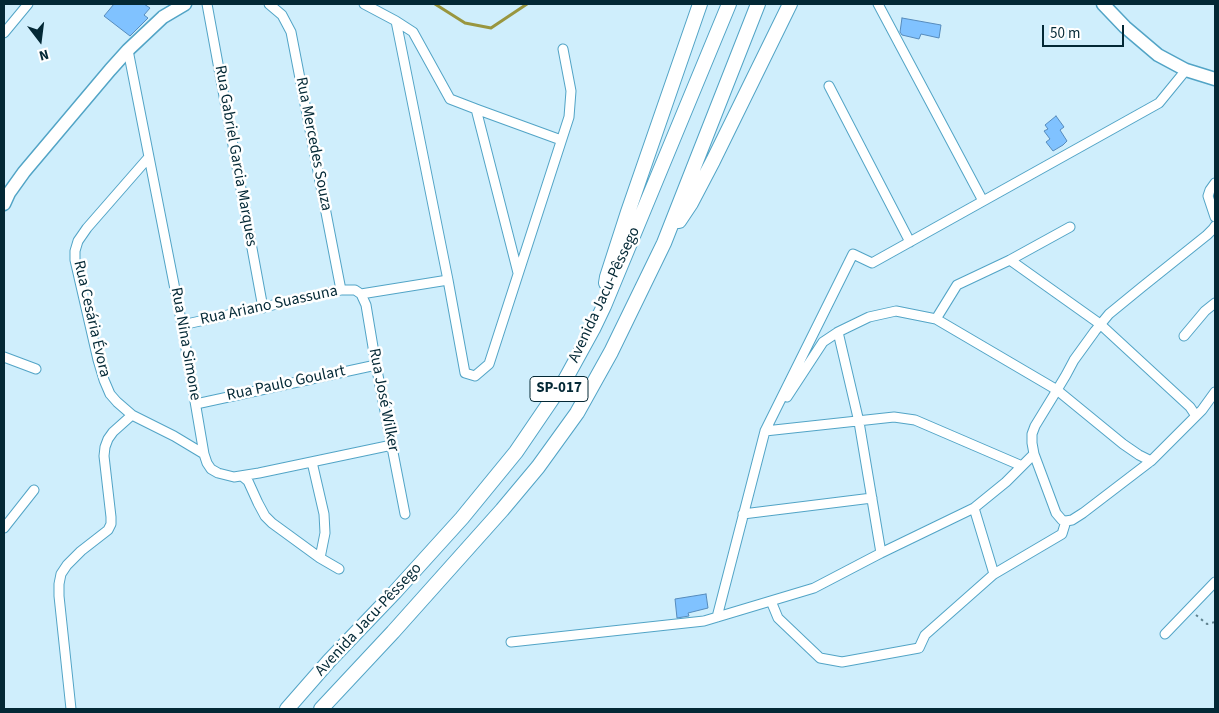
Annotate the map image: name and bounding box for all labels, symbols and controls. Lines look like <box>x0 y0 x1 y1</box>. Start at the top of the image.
north arrow <box>15 15 65 65</box>
scale bar <box>1044 15 1126 47</box>
text: 50 m <box>1050 23 1080 44</box>
text: N <box>37 44 51 65</box>
street label: Rua Gabriel Garcia Marques <box>210 64 260 248</box>
street label: Rua Mercedes Souza <box>291 75 335 213</box>
street label: Avenida Jacu-Pêssego <box>565 224 645 366</box>
street label: Rua Cesária Évora <box>68 259 114 379</box>
street label: Rua Ariano Suassuna <box>198 282 340 330</box>
street label: Rua Nina Simone <box>166 286 204 402</box>
street label: Rua José Wilker <box>364 347 402 453</box>
street label: Rua Paulo Goulart <box>225 362 347 406</box>
road number: SP-017 <box>530 376 588 402</box>
street label: Avenida Jacu-Pêssego <box>312 559 426 681</box>

